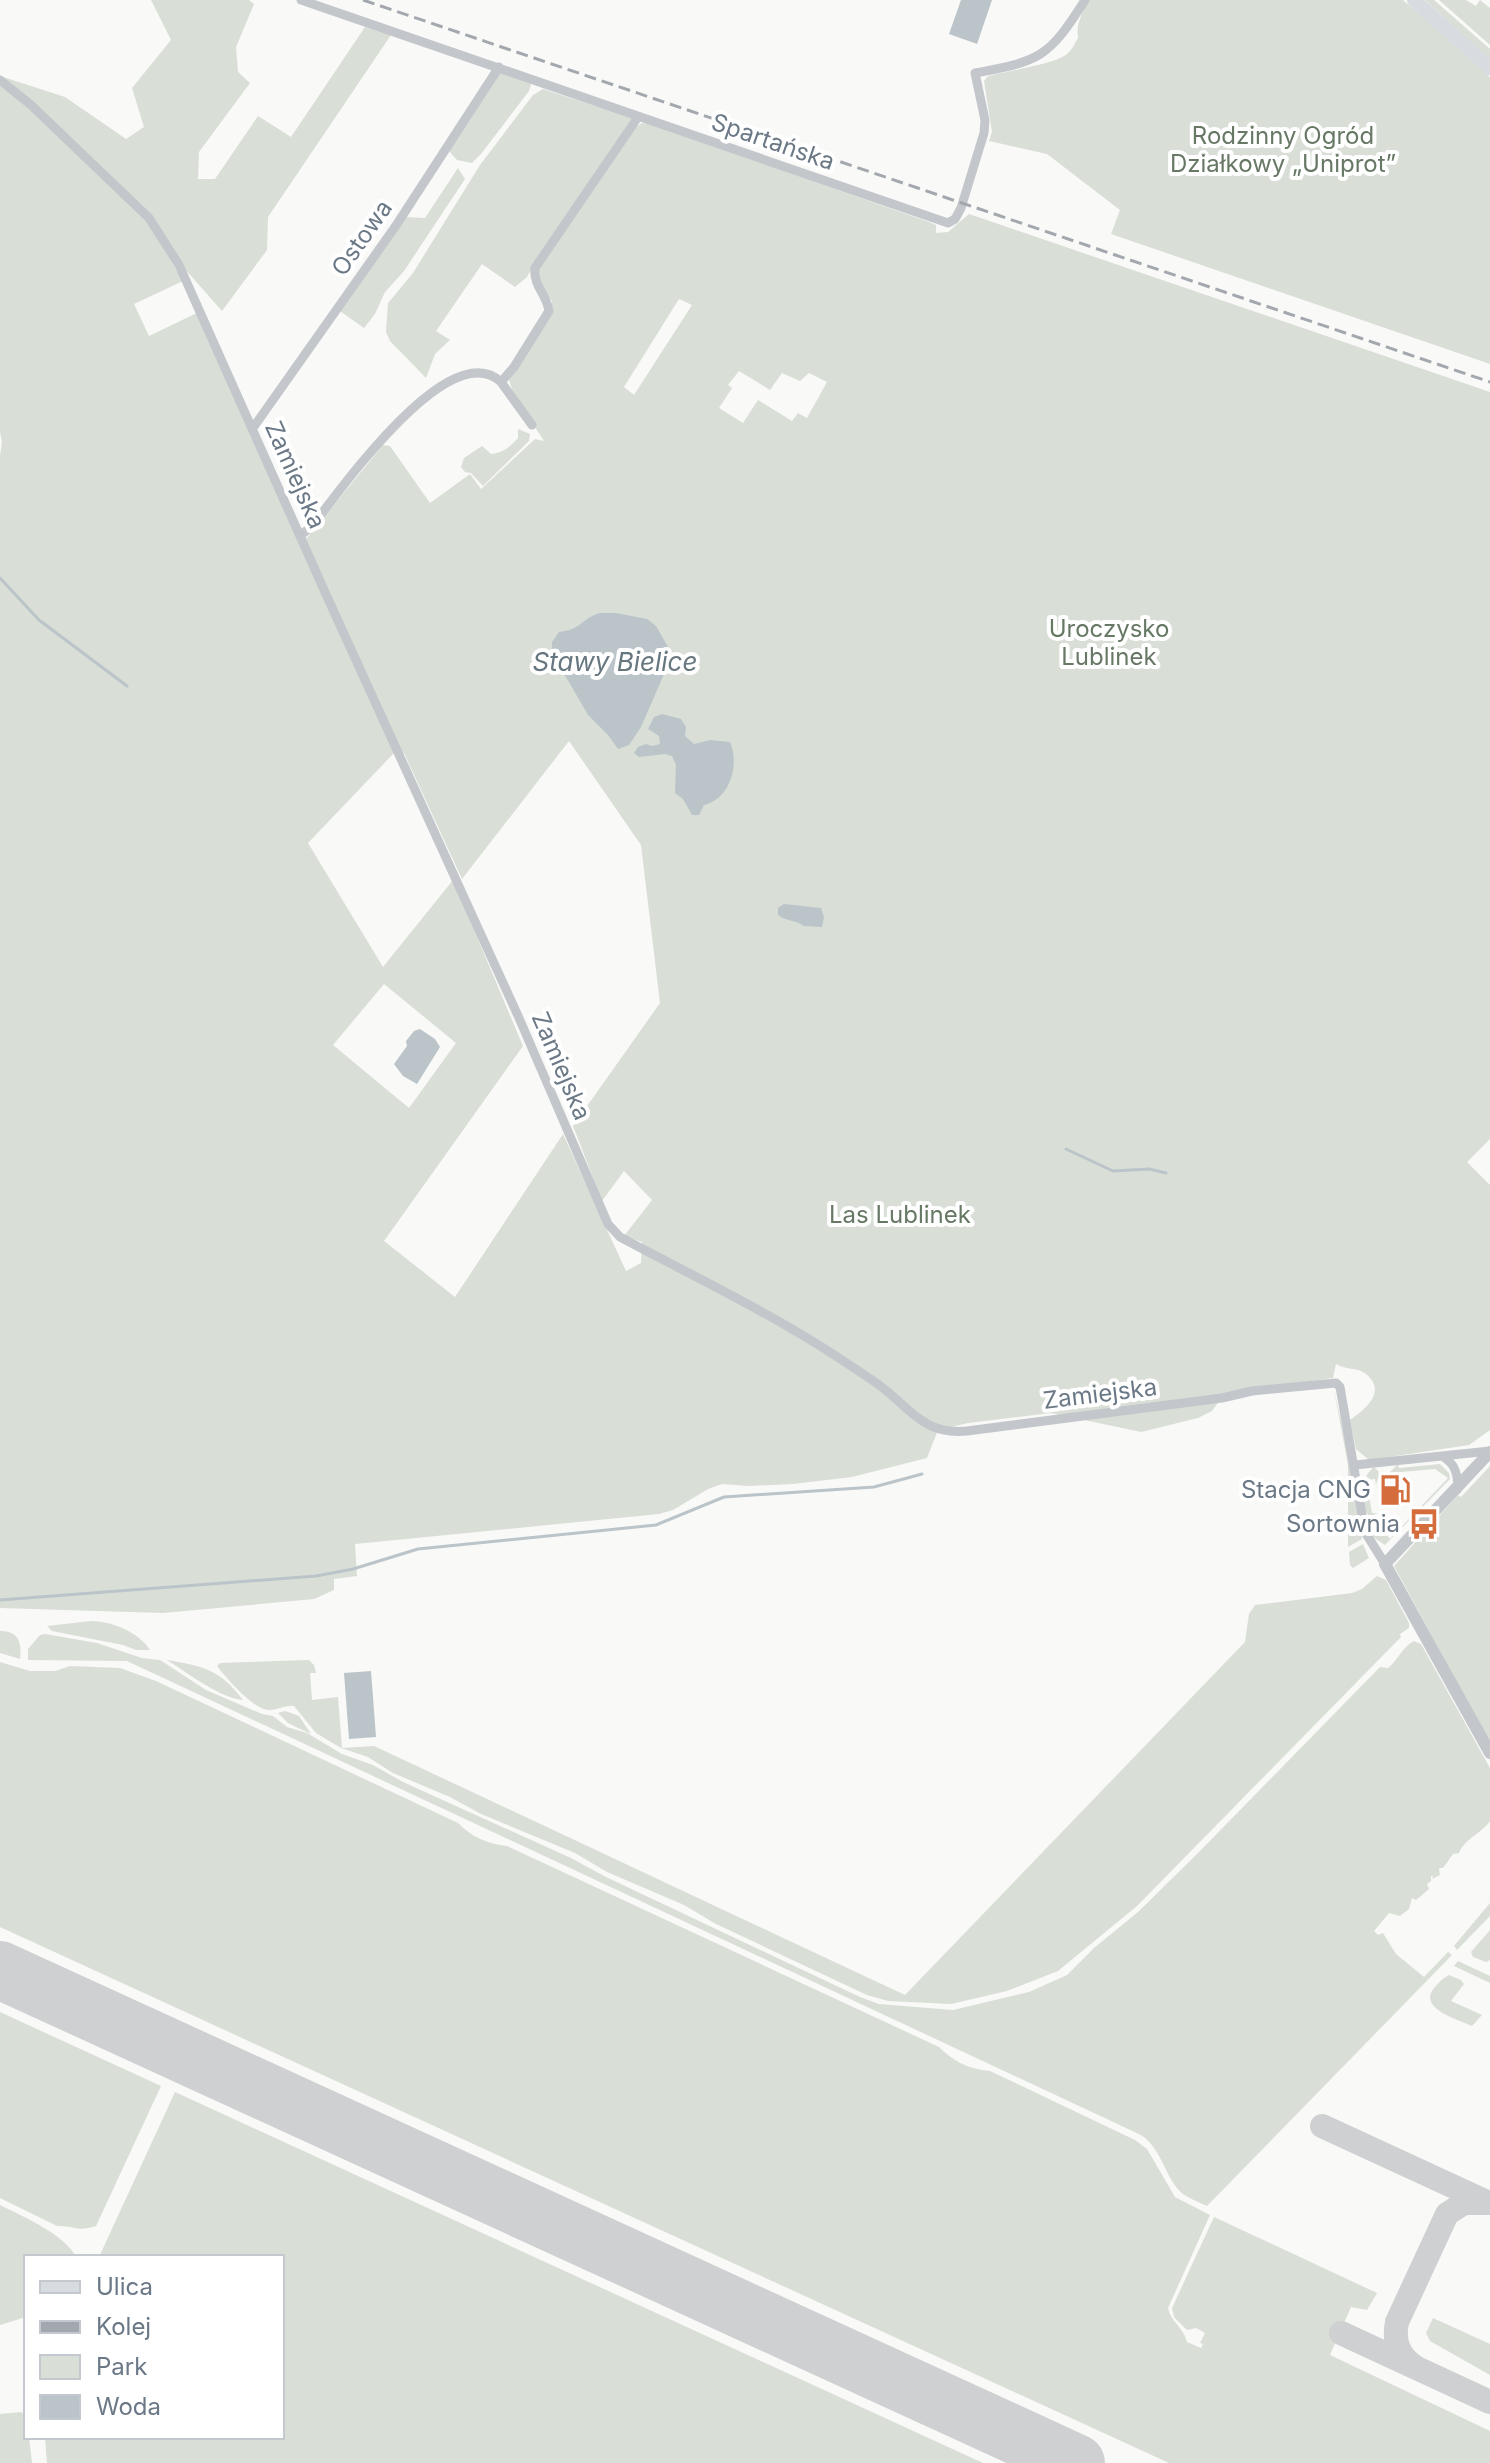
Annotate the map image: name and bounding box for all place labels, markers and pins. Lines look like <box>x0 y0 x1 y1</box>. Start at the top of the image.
fuel station icon: Stacja CNG <box>1378 1473 1412 1507</box>
place label: Stacja CNG <box>1241 1475 1371 1504</box>
bus stop icon: Sortownia <box>1407 1507 1441 1541</box>
place label: Sortownia <box>1286 1509 1400 1538</box>

